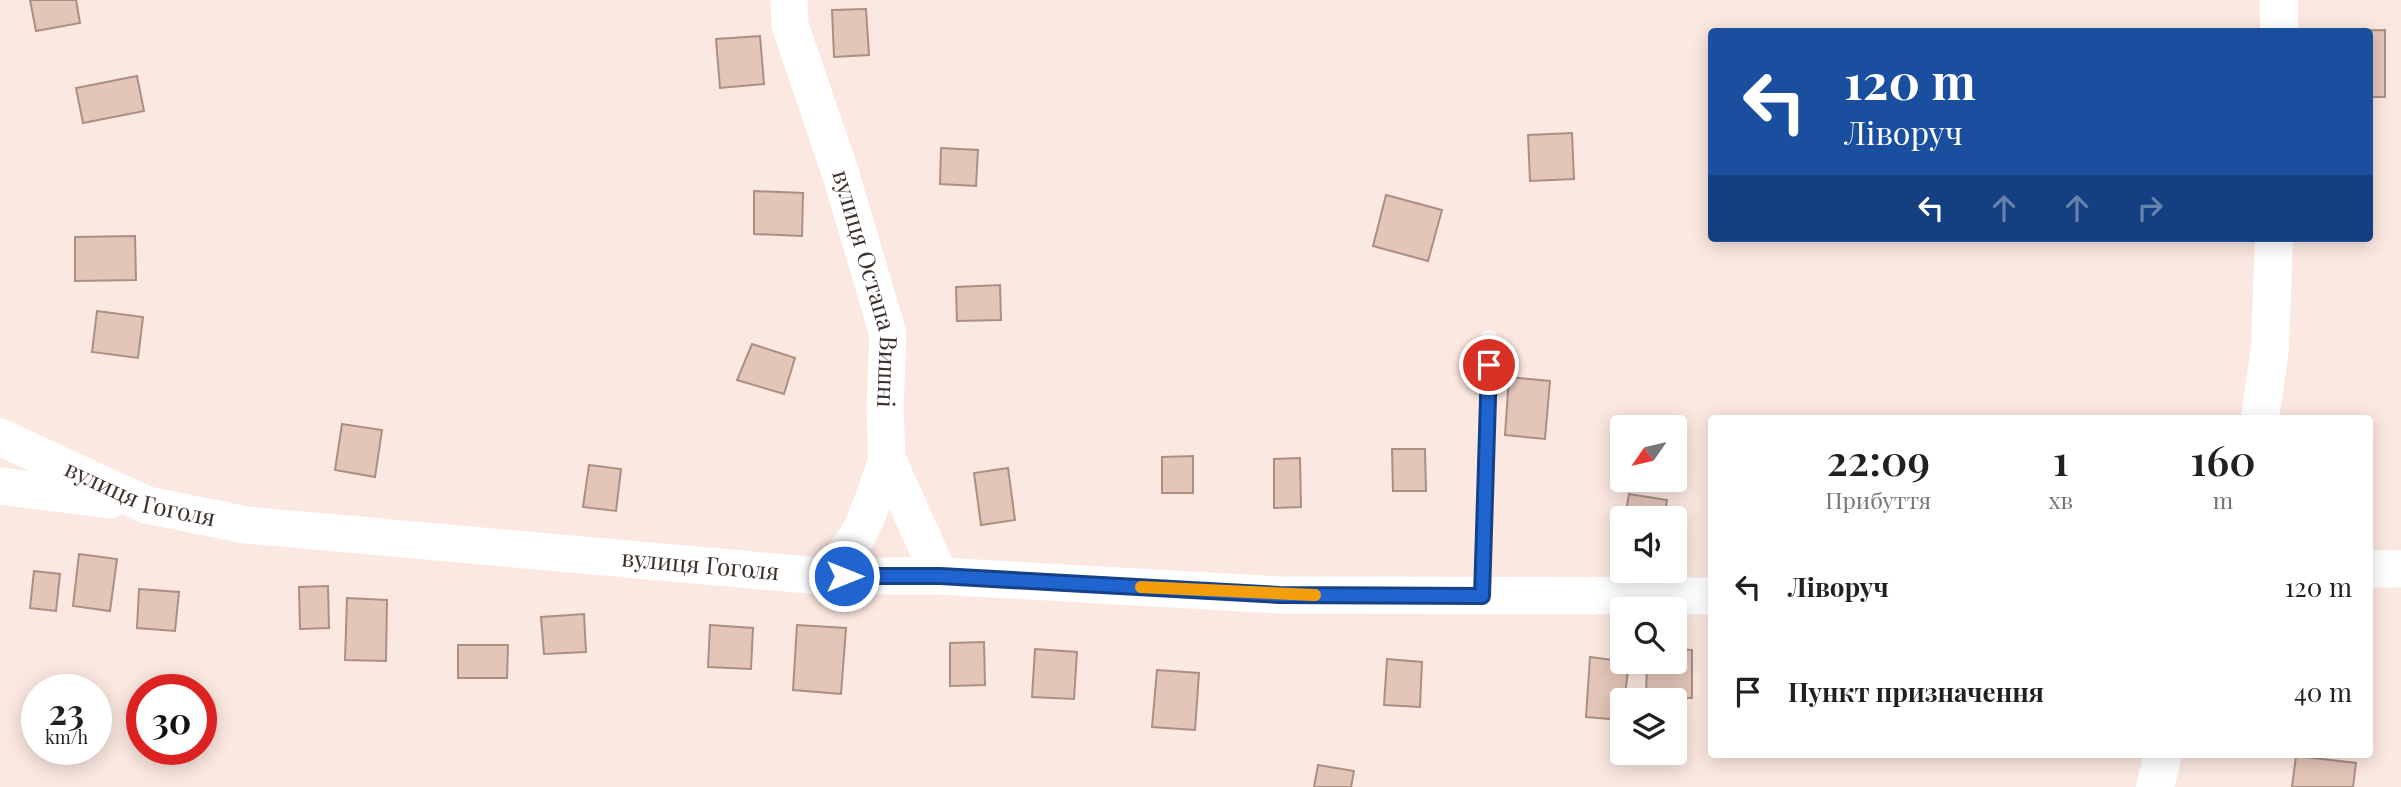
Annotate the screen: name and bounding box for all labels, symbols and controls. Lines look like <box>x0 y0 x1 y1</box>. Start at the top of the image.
text: 120 m <box>1844 47 1976 112</box>
icon: left <box>1729 56 1820 147</box>
text: Ліворуч <box>1844 110 1963 153</box>
street label: вулиця Остапа Вишні <box>826 166 906 408</box>
icon: left <box>1912 189 1950 227</box>
icon: ahead <box>1985 189 2023 227</box>
icon: ahead <box>2058 189 2096 227</box>
icon: right <box>2131 189 2169 227</box>
pin <box>1459 335 1519 395</box>
icon: arrive <box>1470 346 1508 384</box>
north arrow <box>1610 415 1687 492</box>
map controls <box>1610 415 1687 765</box>
text: 22:09 <box>1826 431 1930 487</box>
text: 1 <box>2053 431 2069 487</box>
text: 160 <box>2190 431 2256 487</box>
street label: вулиця Гоголя <box>60 451 219 532</box>
text: Прибуття <box>1825 484 1931 515</box>
text: хв <box>2049 484 2073 515</box>
text: m <box>2213 484 2233 515</box>
button: sound <box>1610 506 1687 583</box>
position arrow <box>807 539 881 613</box>
street label: вулиця Гоголя <box>620 540 781 586</box>
icon: left <box>1729 568 1767 606</box>
text: Ліворуч <box>1788 569 1889 604</box>
text: 120 m <box>2285 569 2352 604</box>
button: search <box>1610 597 1687 674</box>
icon: arrive <box>1729 673 1767 711</box>
speed limit sign: 30 <box>126 674 217 765</box>
text: Пункт призначення <box>1788 674 2044 709</box>
text: 40 m <box>2294 674 2352 709</box>
text: 23 <box>49 687 84 734</box>
button: layers <box>1610 688 1687 765</box>
text: km/h <box>45 725 88 749</box>

